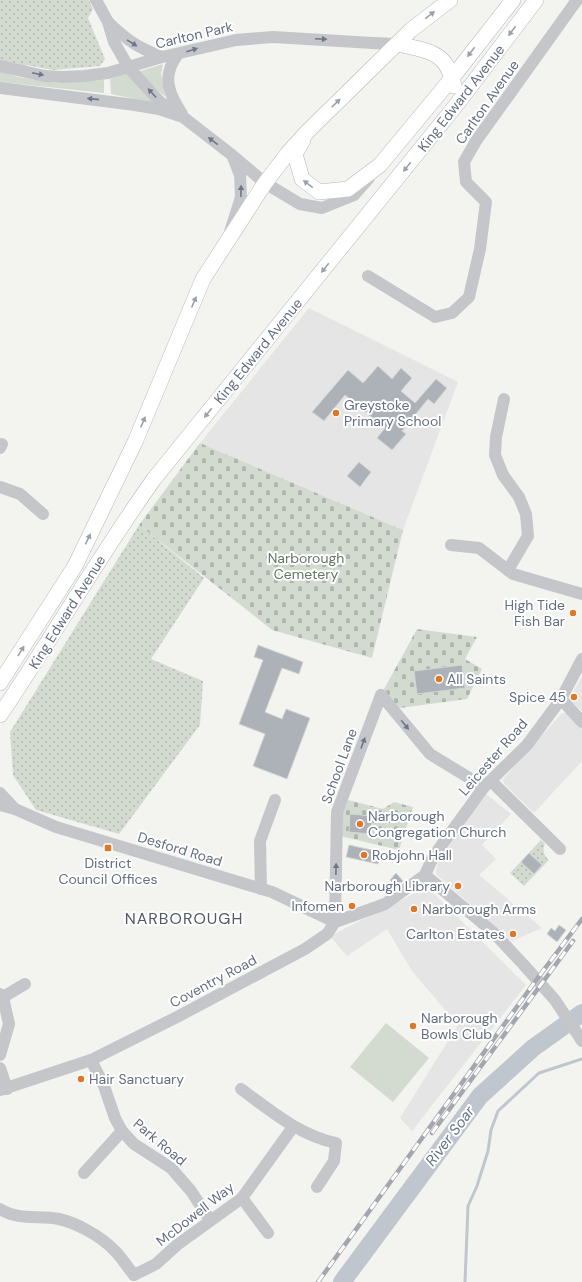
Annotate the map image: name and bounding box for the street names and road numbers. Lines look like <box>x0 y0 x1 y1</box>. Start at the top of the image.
street label: Carlton Park <box>154 17 234 53</box>
street label: King Edward Avenue <box>414 41 508 155</box>
street label: Carlton Avenue <box>451 56 523 148</box>
street label: King Edward Avenue <box>210 294 306 408</box>
street label: King Edward Avenue <box>25 552 109 672</box>
street label: Leicester Road <box>455 715 531 799</box>
street label: School Lane <box>317 726 361 806</box>
street label: Desford Road <box>136 828 224 870</box>
street label: Coventry Road <box>166 951 260 1011</box>
street label: Park Road <box>130 1115 190 1169</box>
street label: McDowell Way <box>152 1178 238 1250</box>

